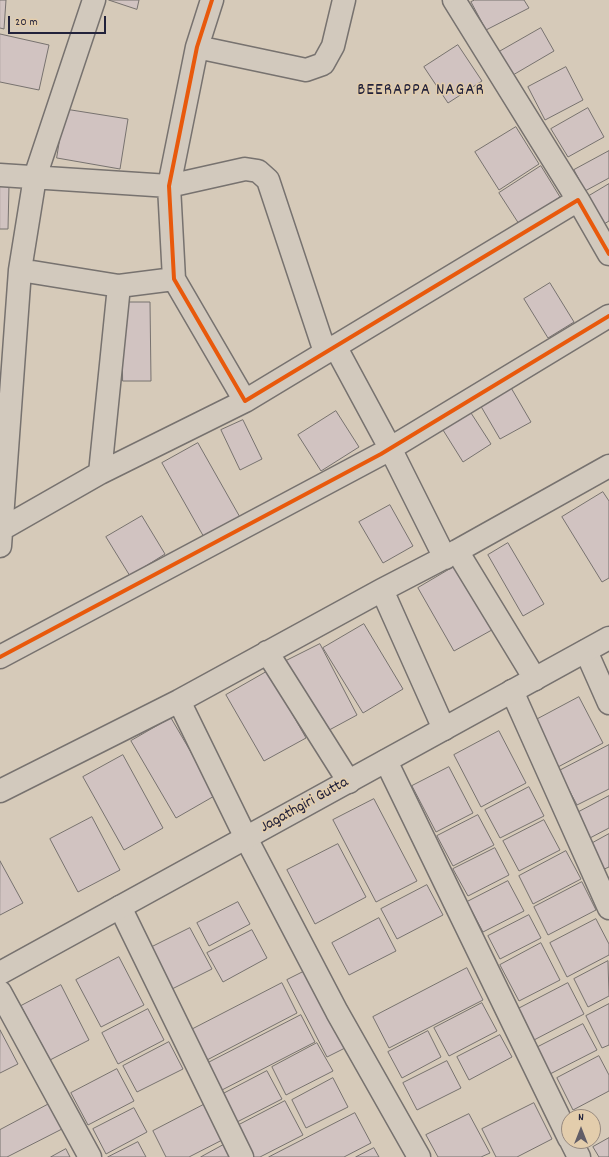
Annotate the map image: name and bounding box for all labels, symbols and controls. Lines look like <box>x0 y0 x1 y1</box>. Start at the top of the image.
scale bar <box>10 8 108 34</box>
text: 20 m <box>15 14 38 31</box>
district label: BEERAPPA NAGAR <box>357 82 485 102</box>
street label: Jagathgiri Gutta <box>258 774 352 838</box>
north arrow <box>561 1109 601 1149</box>
text: N <box>578 1110 584 1126</box>

